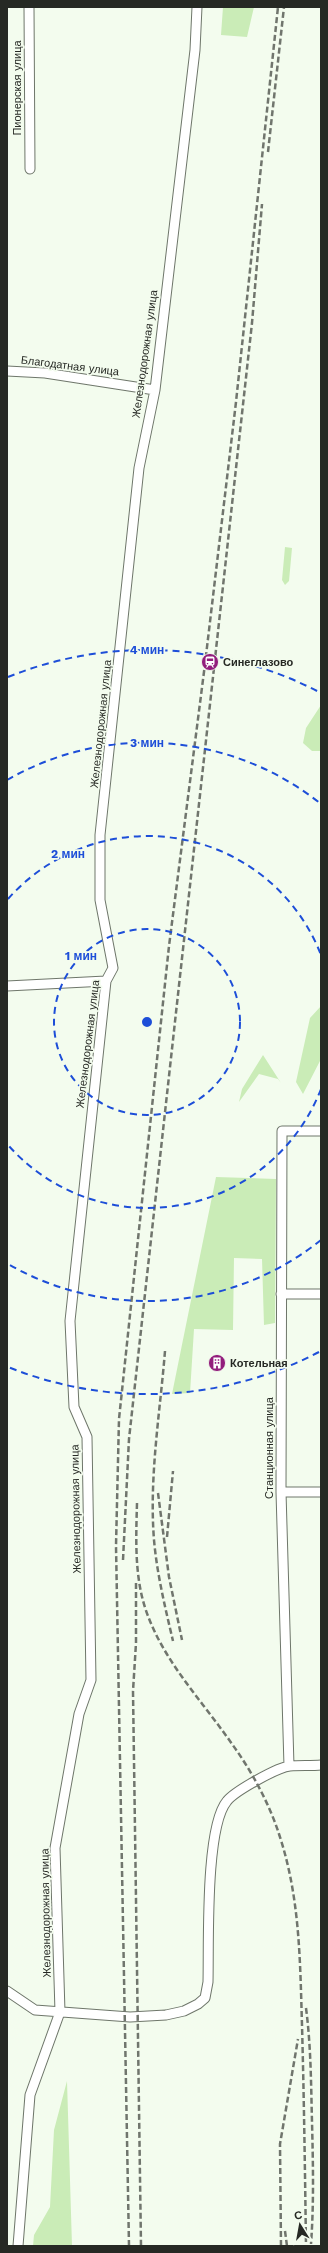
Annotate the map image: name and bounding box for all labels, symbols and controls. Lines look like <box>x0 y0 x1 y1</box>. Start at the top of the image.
street label: Пионерская улица <box>11 40 24 136</box>
street label: Железнодорожная улица <box>130 288 161 419</box>
street label: Благодатная улица <box>20 354 121 379</box>
text: 4 мин <box>130 643 164 657</box>
station icon: Синеглазово <box>200 652 220 672</box>
place label: Синеглазово <box>223 656 294 669</box>
street label: Железнодорожная улица <box>88 658 114 789</box>
text: 3 мин <box>130 736 164 750</box>
text: 2 мин <box>51 847 85 861</box>
text: 1 мин <box>65 949 97 963</box>
street label: Железнодорожная улица <box>74 978 102 1109</box>
centre of rings <box>140 1015 154 1029</box>
building icon: Котельная <box>207 1353 227 1373</box>
place label: Котельная <box>230 1357 288 1370</box>
street label: Станционная улица <box>263 1396 276 1499</box>
street label: Железнодорожная улица <box>68 1443 84 1574</box>
street label: Железнодорожная улица <box>38 1847 54 1978</box>
north arrow <box>280 2205 320 2245</box>
text: С <box>293 2209 303 2223</box>

